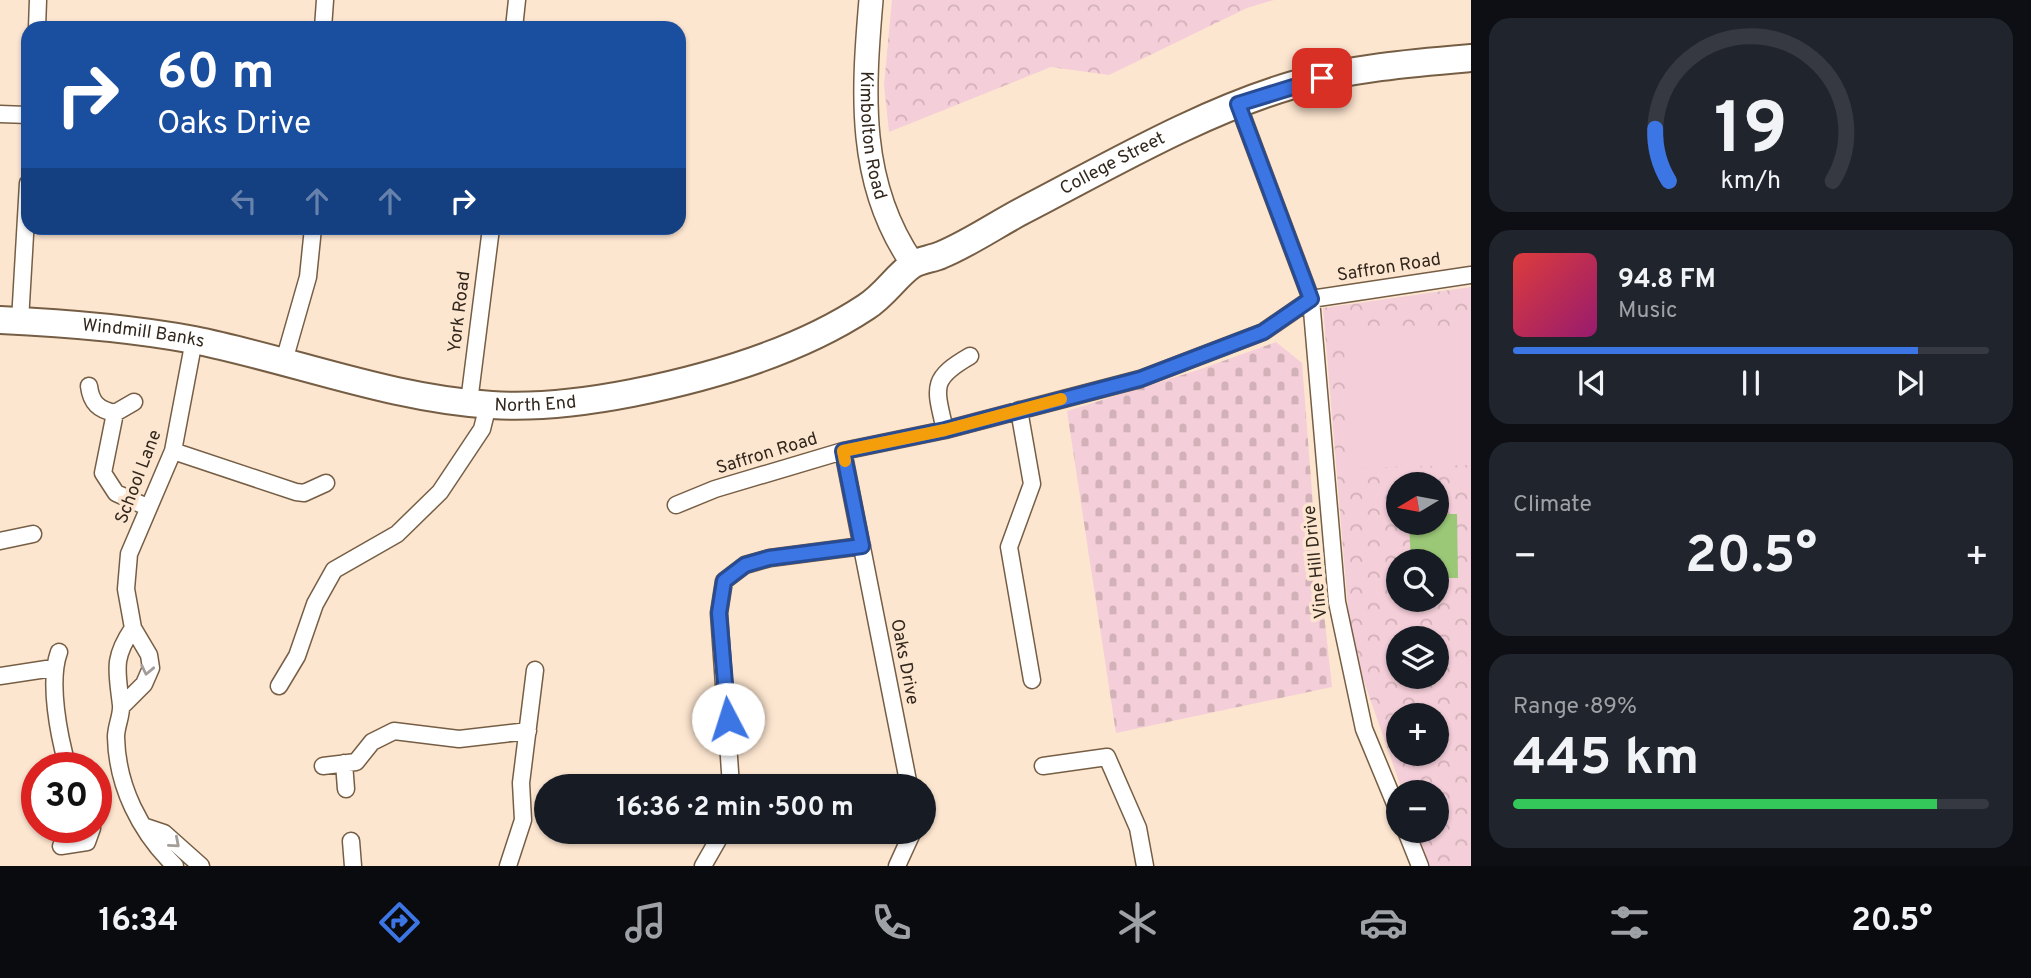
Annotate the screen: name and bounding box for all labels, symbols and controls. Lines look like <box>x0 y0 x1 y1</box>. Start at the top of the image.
text: 60 m <box>157 44 275 106</box>
pin <box>1292 48 1352 108</box>
icon: right <box>42 49 133 140</box>
icon: arrive <box>1303 59 1341 97</box>
street label: Kimbolton Road <box>854 71 892 202</box>
text: 19 <box>1714 87 1788 179</box>
text: Oaks Drive <box>157 105 311 145</box>
street label: College Street <box>1056 127 1169 200</box>
text: km/h <box>1721 166 1781 198</box>
icon: left <box>225 182 263 220</box>
icon: ahead <box>298 182 336 220</box>
icon: ahead <box>371 182 409 220</box>
icon: right <box>444 182 482 220</box>
street label: Saffron Road <box>1335 248 1443 288</box>
text: 94.8 FM <box>1618 264 1716 297</box>
street label: York Road <box>444 270 476 354</box>
text: Music <box>1618 297 1678 326</box>
street label: Windmill Banks <box>81 314 207 353</box>
icon: previous <box>1573 364 1611 402</box>
icon: pause <box>1732 364 1770 402</box>
icon: next <box>1891 364 1929 402</box>
street label: North End <box>494 391 578 417</box>
street label: School Lane <box>111 427 167 527</box>
street label: Saffron Road <box>713 428 821 480</box>
north arrow <box>1386 472 1449 536</box>
map controls <box>1386 472 1449 843</box>
text: Climate <box>1513 491 1592 520</box>
street label: Vine Hill Drive <box>1299 504 1333 620</box>
text: 20.5° <box>1685 525 1817 591</box>
text: − <box>1513 534 1538 583</box>
text: + <box>1964 534 1989 583</box>
button: search <box>1386 549 1449 612</box>
street label: Oaks Drive <box>884 617 924 707</box>
button: layers <box>1386 626 1449 689</box>
one-way arrow <box>141 663 156 675</box>
position arrow <box>691 682 765 756</box>
text: Range · 89% <box>1513 693 1637 722</box>
button: + <box>1386 703 1449 766</box>
text: 445 km <box>1513 727 1699 793</box>
speed limit sign: 30 <box>21 752 112 843</box>
button: − <box>1386 780 1449 843</box>
text: 16:36 · 2 min · 500 m <box>616 792 854 825</box>
one-way arrow <box>167 835 180 847</box>
icon: directions <box>375 898 424 947</box>
icon: music <box>621 898 670 947</box>
icon: phone <box>867 898 916 947</box>
icon: climate <box>1113 898 1162 947</box>
icon: car <box>1359 898 1408 947</box>
icon: filters <box>1605 898 1654 947</box>
text: 16:34 <box>98 902 178 942</box>
text: 20.5° <box>1851 902 1933 942</box>

